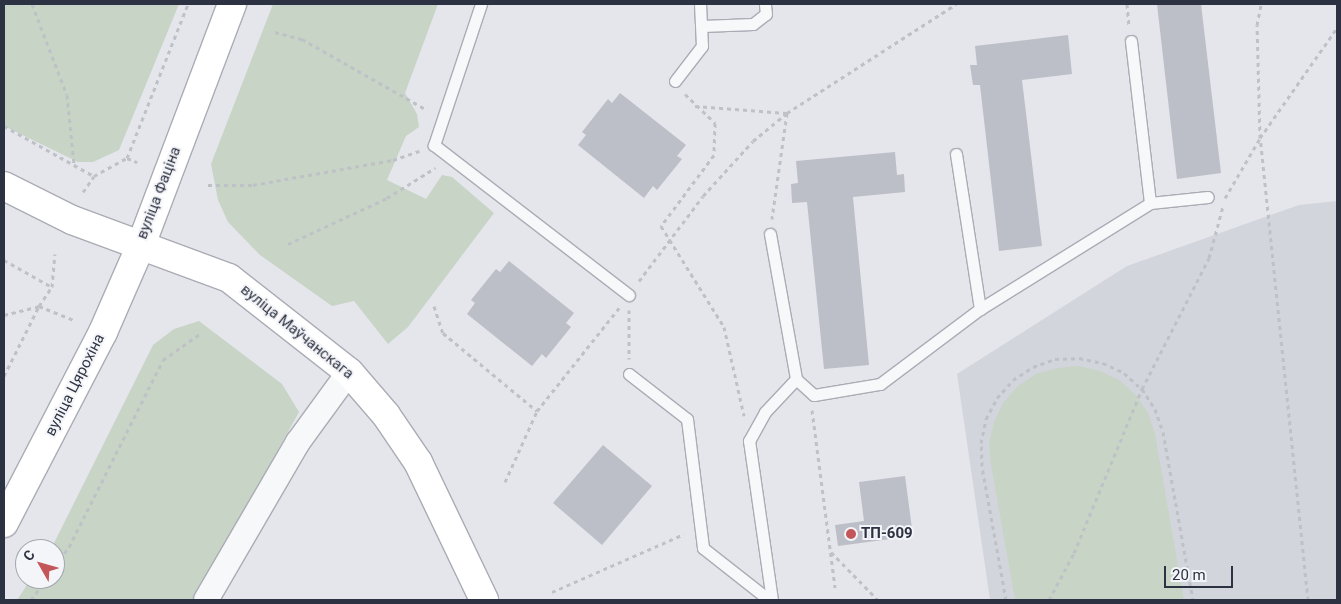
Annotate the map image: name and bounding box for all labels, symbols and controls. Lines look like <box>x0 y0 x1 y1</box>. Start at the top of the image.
street label: вуліца Фаціна <box>133 144 185 242</box>
street label: вуліца Маўчанскага <box>237 281 357 383</box>
street label: вуліца Цярохіна <box>41 331 109 439</box>
place label: ТП-609 <box>861 525 913 543</box>
marker: ТП-609 <box>845 528 857 540</box>
north arrow <box>15 539 65 589</box>
text: С <box>20 547 38 564</box>
scale bar <box>1166 556 1235 588</box>
text: 20 m <box>1172 566 1206 584</box>

